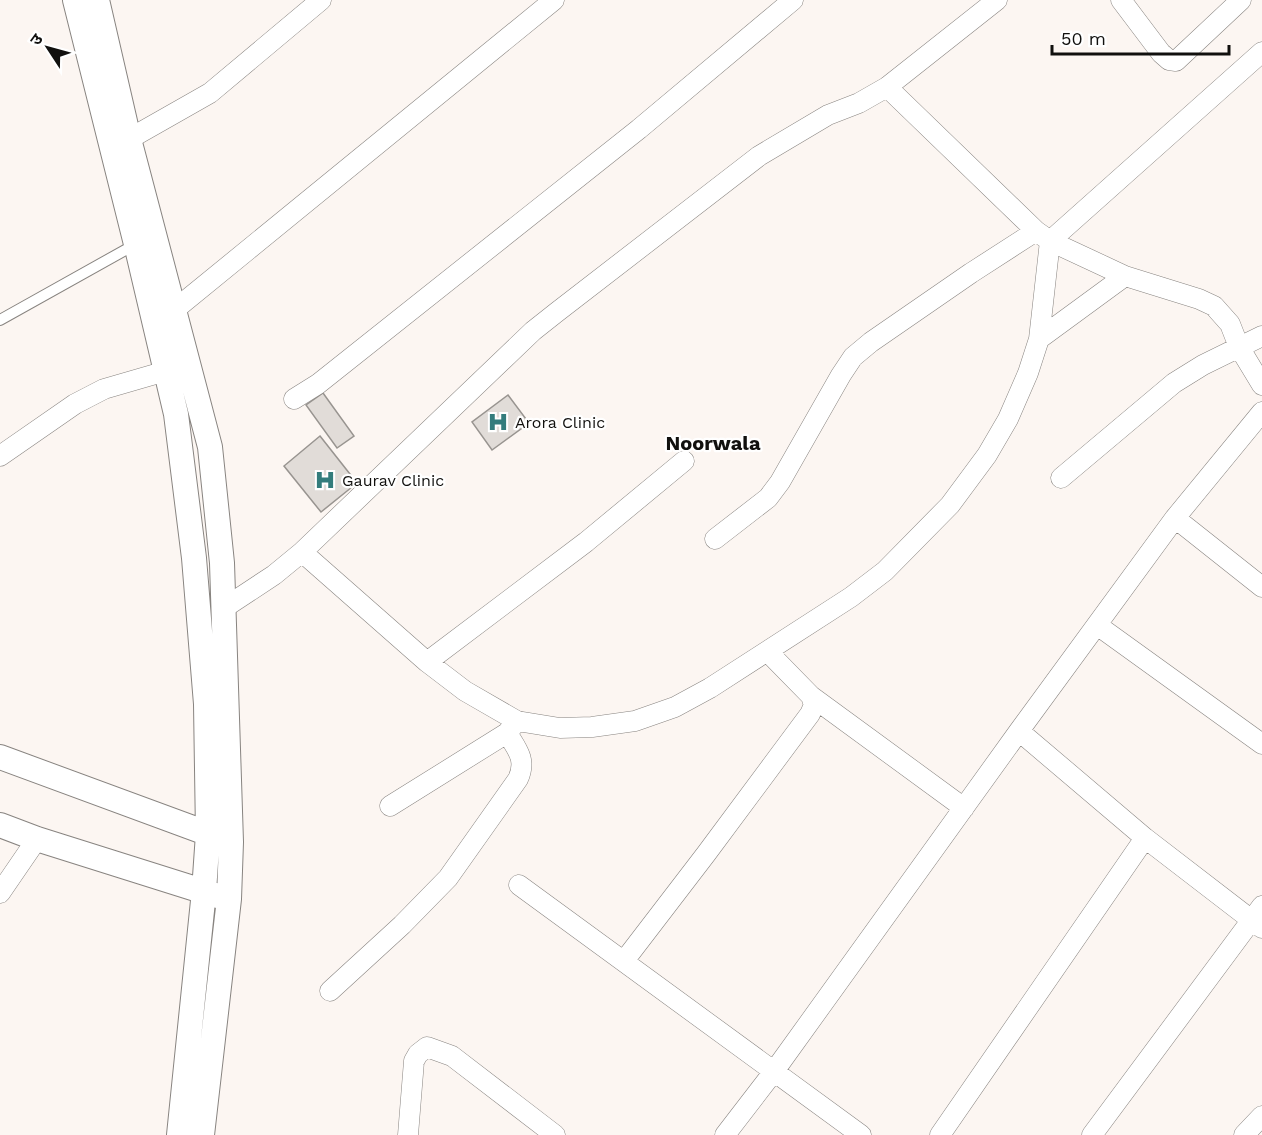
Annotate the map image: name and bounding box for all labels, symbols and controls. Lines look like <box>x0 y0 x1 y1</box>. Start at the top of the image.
north arrow <box>18 18 78 78</box>
scale bar <box>1052 18 1229 56</box>
text: 50 m <box>1061 28 1106 49</box>
text: उ <box>26 30 47 49</box>
hospital icon: Arora Clinic <box>486 410 510 434</box>
place label: Arora Clinic <box>515 413 605 432</box>
district label: Noorwala <box>665 431 761 455</box>
hospital icon: Gaurav Clinic <box>313 468 337 492</box>
place label: Gaurav Clinic <box>342 471 444 490</box>

